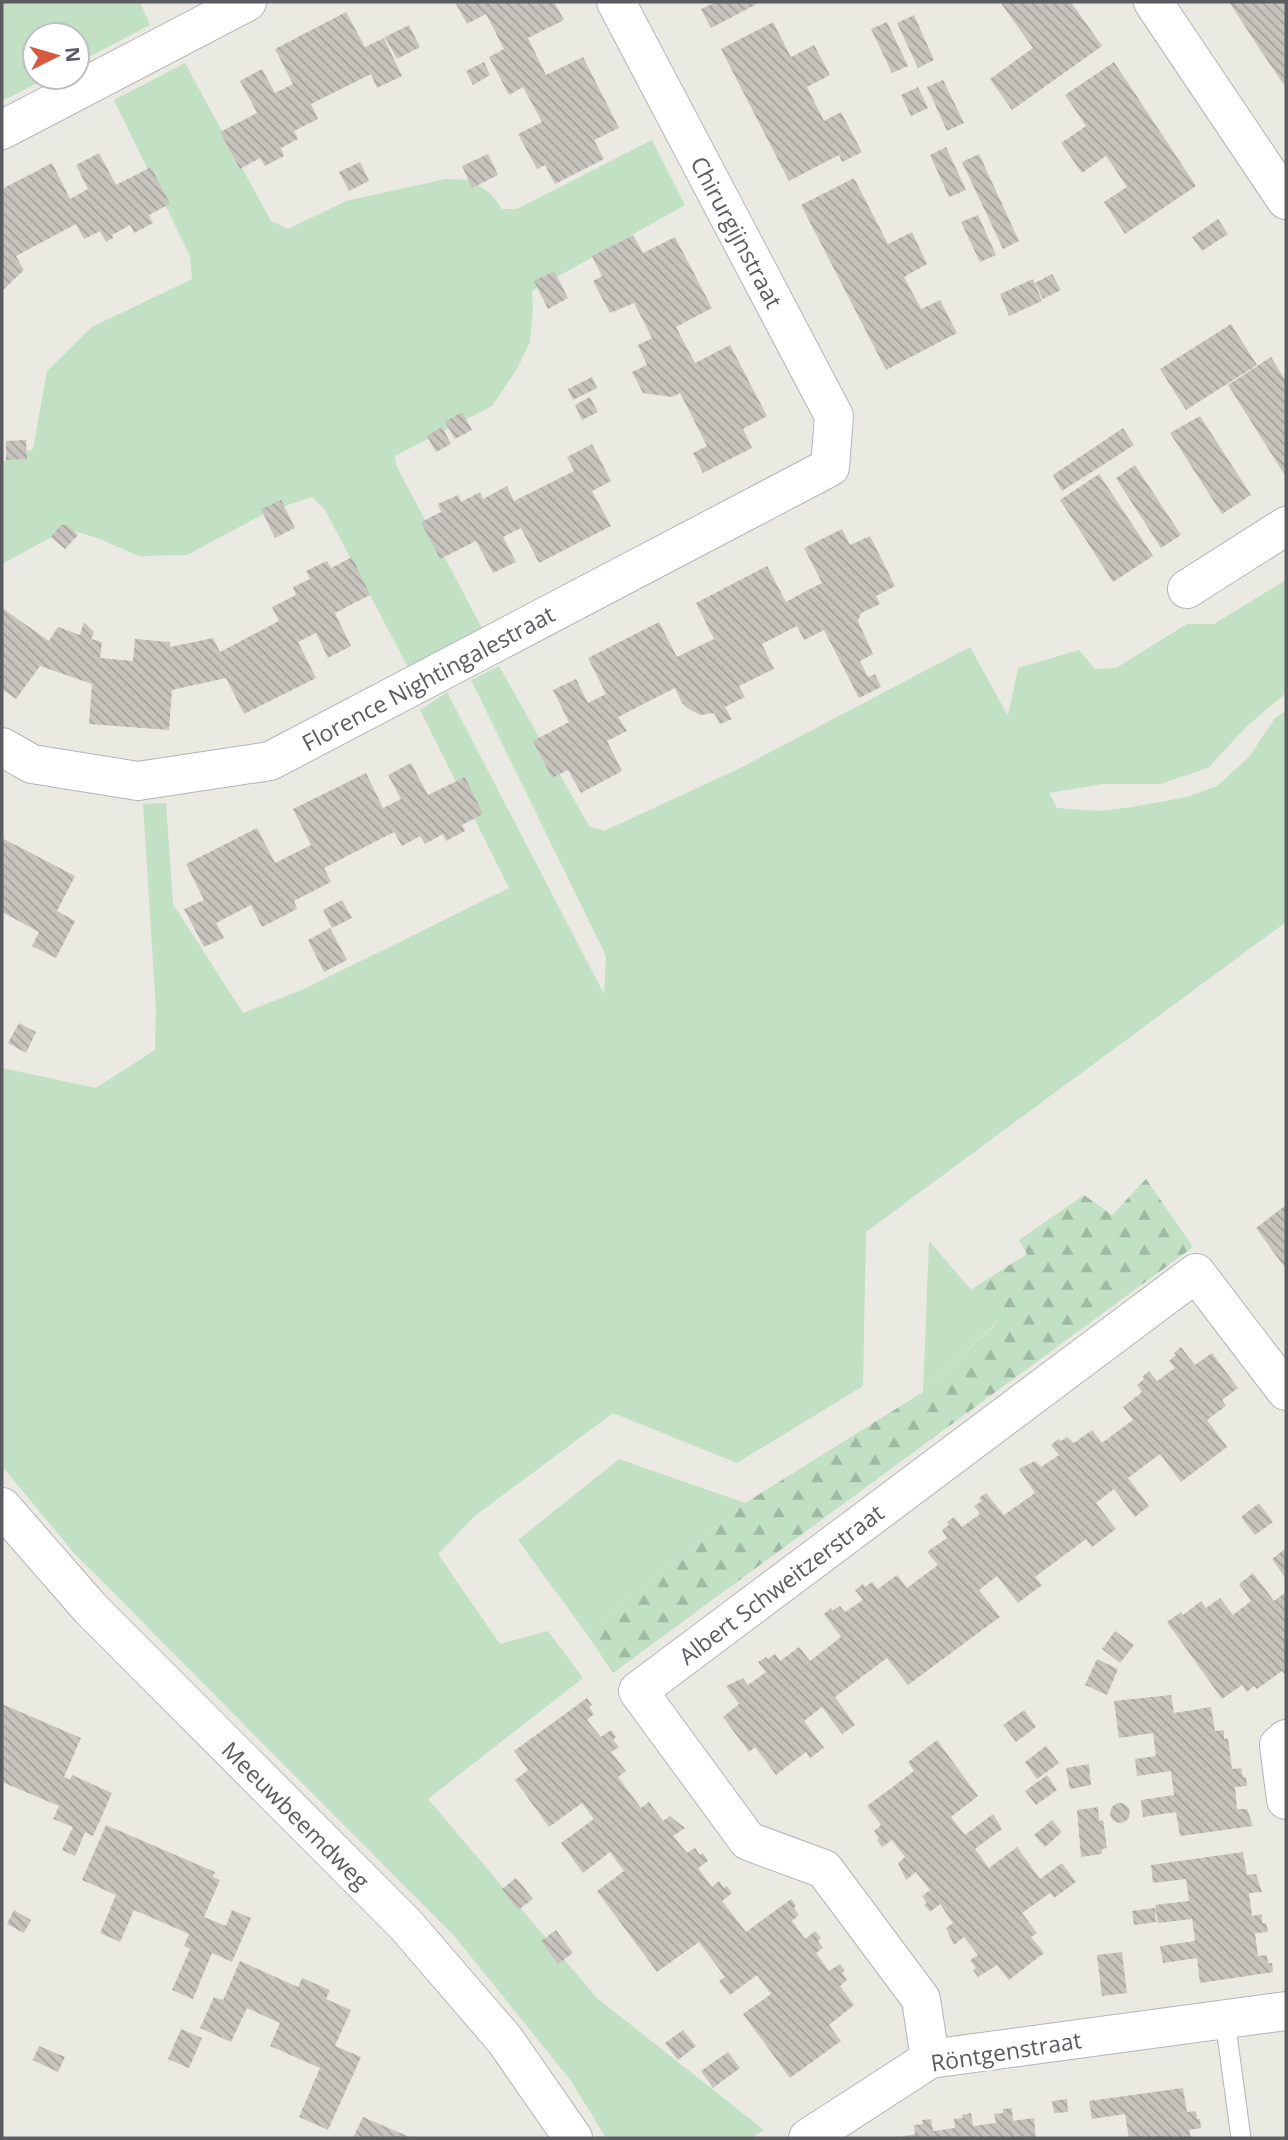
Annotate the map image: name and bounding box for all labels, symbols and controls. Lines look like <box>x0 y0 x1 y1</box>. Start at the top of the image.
north arrow <box>21 21 91 91</box>
text: N <box>59 46 87 63</box>
street label: Chirurgijnstraat <box>683 150 791 314</box>
street label: Florence Nightingalestraat <box>296 598 560 758</box>
street label: Albert Schweitzerstraat <box>672 1496 890 1672</box>
street label: Meeuwbeemdweg <box>215 1734 377 1896</box>
street label: Röntgenstraat <box>928 2023 1084 2079</box>

